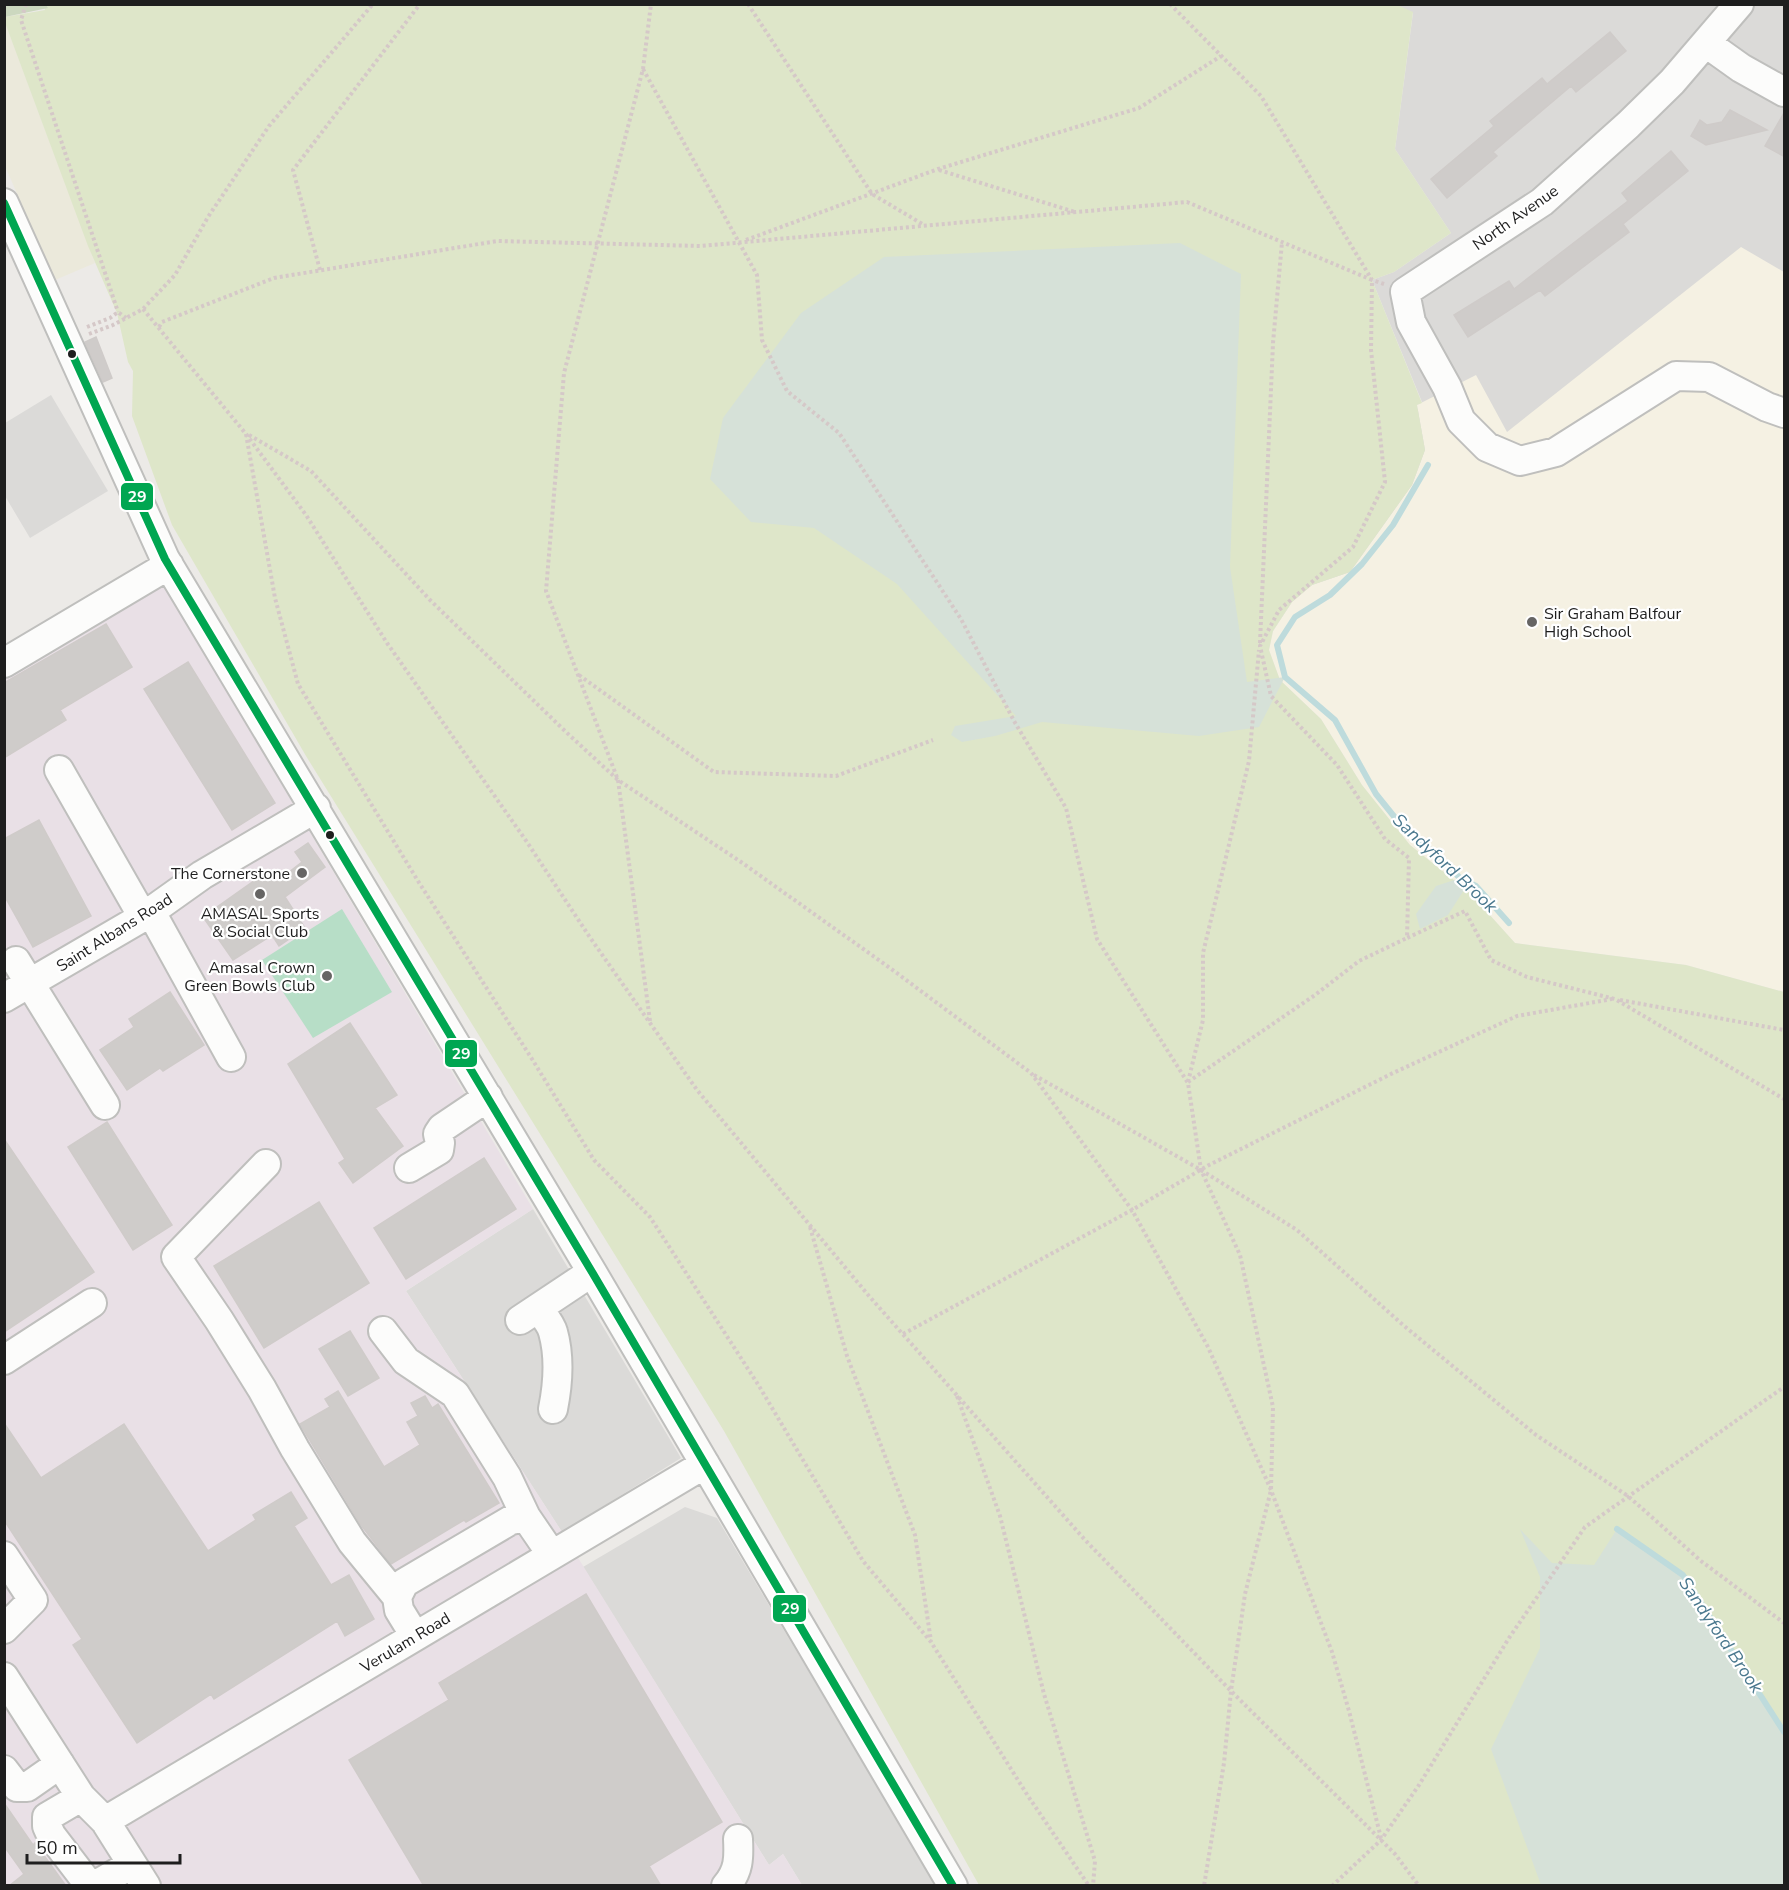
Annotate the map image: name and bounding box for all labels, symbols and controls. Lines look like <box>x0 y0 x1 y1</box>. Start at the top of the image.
street label: North Avenue <box>1468 180 1563 256</box>
unlabelled marker <box>66 348 78 360</box>
line badge: 29 <box>120 482 154 511</box>
text: 29 <box>127 486 147 508</box>
place label: Sir Graham Balfour High School <box>1544 603 1681 643</box>
marker: Sir Graham Balfour High School <box>1525 615 1539 629</box>
water label: Sandyford Brook <box>1387 808 1503 919</box>
unlabelled marker <box>324 829 336 841</box>
place label: The Cornerstone <box>171 863 290 885</box>
marker: The Cornerstone <box>295 866 309 880</box>
marker: AMASAL Sports & Social Club <box>253 887 267 901</box>
street label: Saint Albans Road <box>52 888 177 977</box>
place label: AMASAL Sports & Social Club <box>201 903 319 943</box>
place label: Amasal Crown Green Bowls Club <box>184 957 315 997</box>
marker: Amasal Crown Green Bowls Club <box>320 969 334 983</box>
line badge: 29 <box>444 1039 478 1068</box>
text: 29 <box>451 1043 471 1065</box>
water label: Sandyford Brook <box>1673 1572 1769 1699</box>
line badge: 29 <box>772 1594 807 1623</box>
text: 29 <box>780 1598 800 1620</box>
street label: Verulam Road <box>355 1607 455 1679</box>
scale bar <box>27 1827 180 1865</box>
text: 50 m <box>36 1836 78 1860</box>

